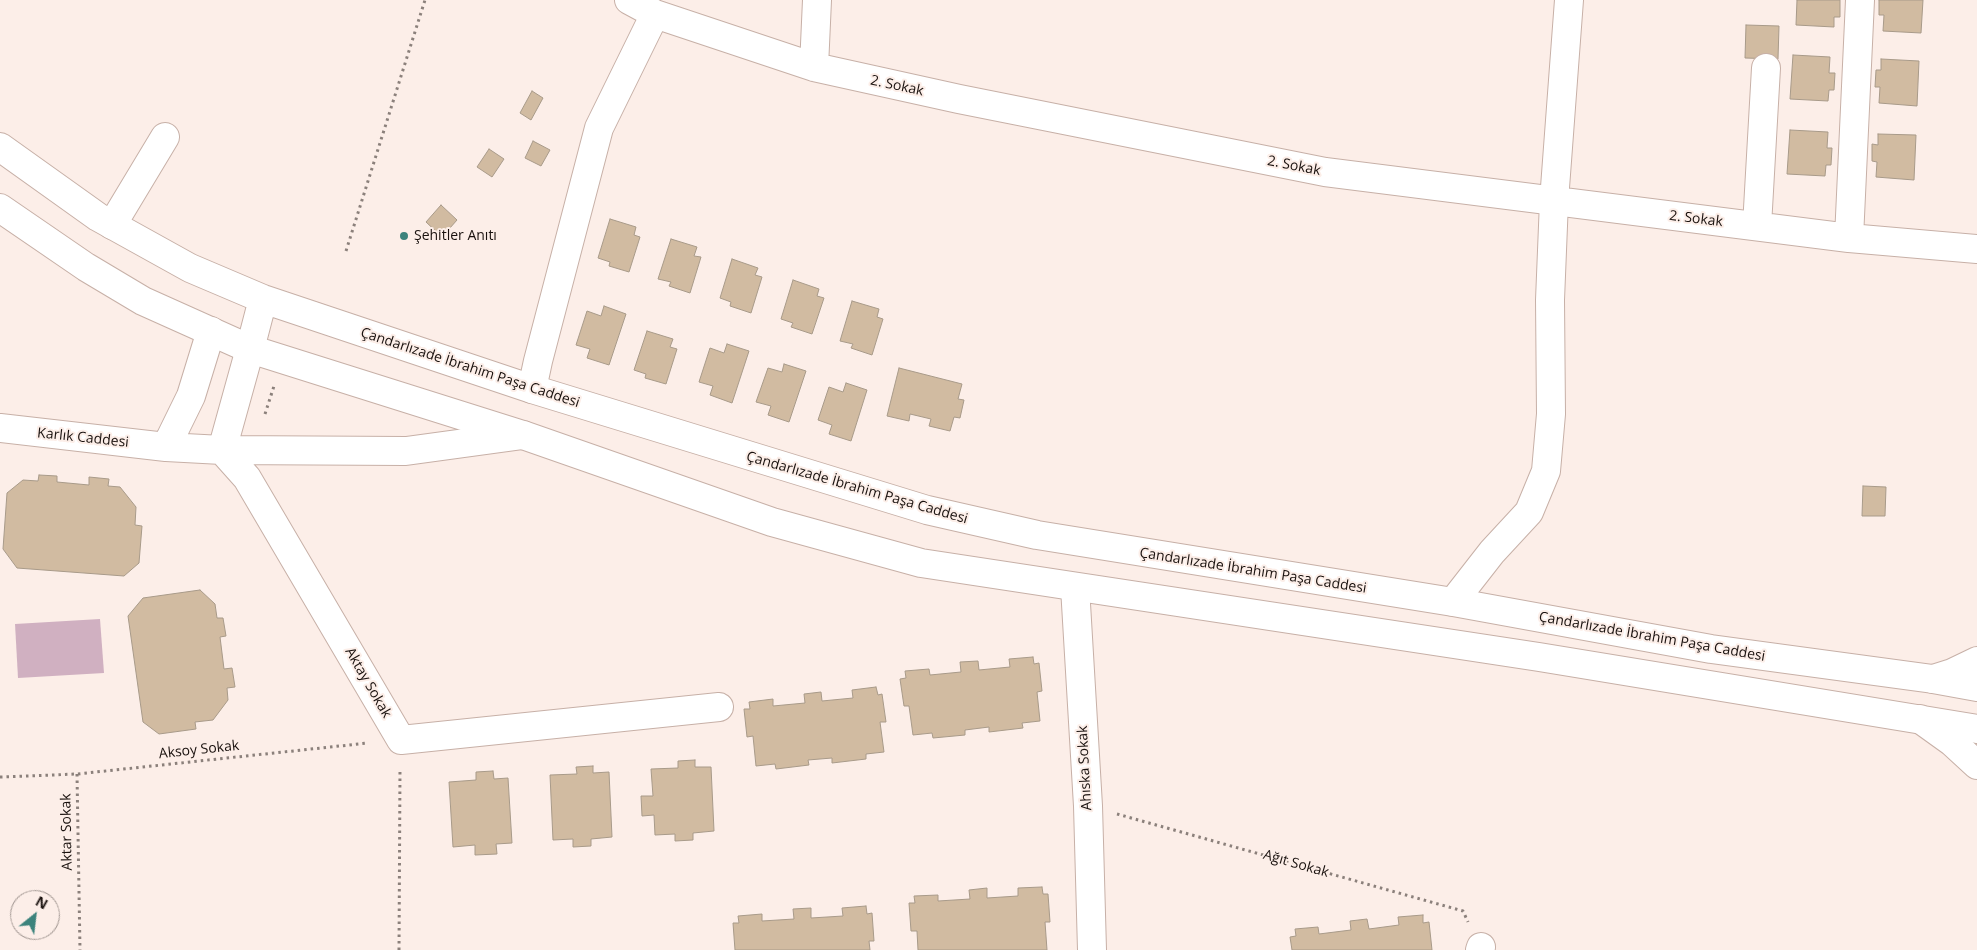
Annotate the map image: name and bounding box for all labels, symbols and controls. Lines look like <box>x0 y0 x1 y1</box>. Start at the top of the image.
street label: 2. Sokak <box>869 72 925 100</box>
street label: 2. Sokak <box>1266 153 1322 179</box>
street label: 2. Sokak <box>1668 207 1724 231</box>
place label: Şehitler Anıtı <box>414 228 497 244</box>
marker: Şehitler Anıtı <box>398 230 410 242</box>
street label: Çandarlızade İbrahim Paşa Caddesi <box>358 325 582 411</box>
street label: Karlık Caddesi <box>36 425 130 451</box>
street label: Çandarlızade İbrahim Paşa Caddesi <box>744 448 970 528</box>
street label: Çandarlızade İbrahim Paşa Caddesi <box>1138 545 1368 597</box>
street label: Çandarlızade İbrahim Paşa Caddesi <box>1538 609 1766 665</box>
street label: Aktay Sokak <box>341 645 395 721</box>
street label: Ahıska Sokak <box>1074 725 1096 811</box>
street label: Aksoy Sokak <box>158 737 240 763</box>
street label: Aktar Sokak <box>58 793 76 871</box>
street label: Ağıt Sokak <box>1261 847 1331 881</box>
north arrow <box>10 890 60 940</box>
text: N <box>32 891 52 913</box>

